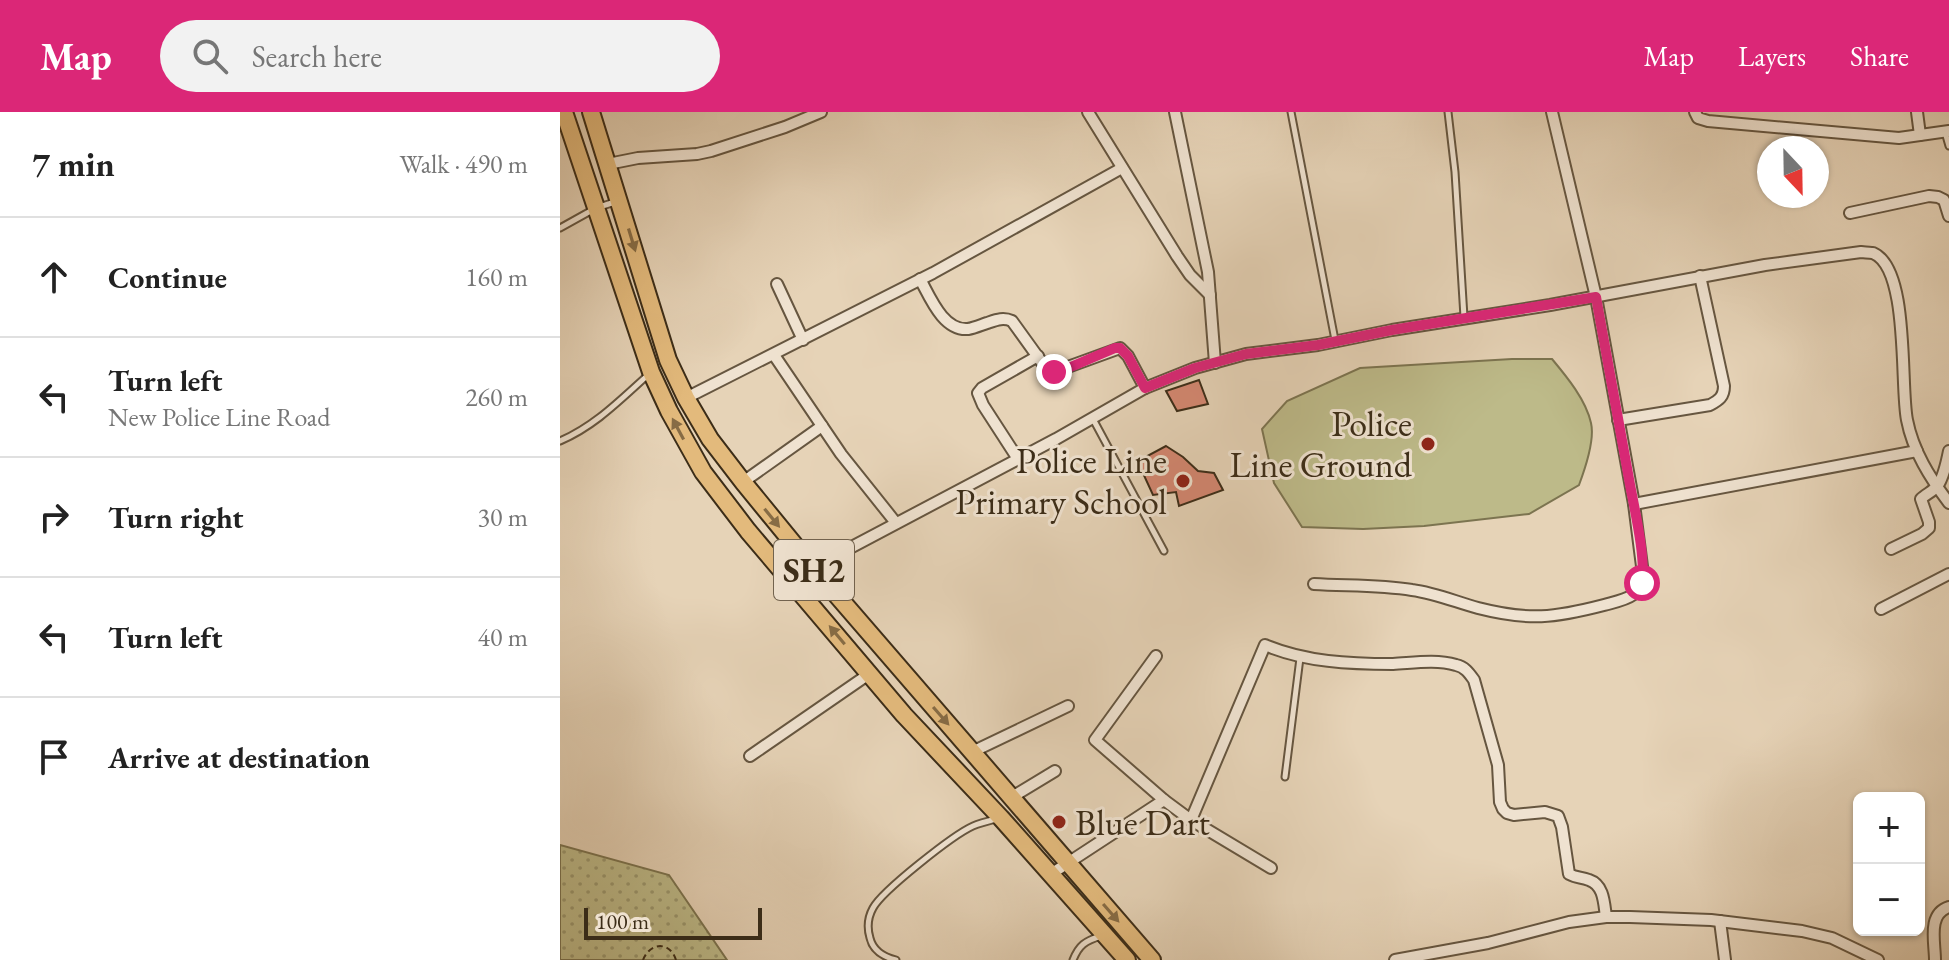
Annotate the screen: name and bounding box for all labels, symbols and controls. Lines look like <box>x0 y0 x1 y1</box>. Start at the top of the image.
search box <box>160 20 720 92</box>
text: Map <box>40 32 112 81</box>
icon: search <box>188 34 232 78</box>
text: Search here <box>252 37 382 76</box>
text: Map <box>1644 38 1694 74</box>
text: Layers <box>1738 38 1806 74</box>
text: Share <box>1850 38 1909 74</box>
north arrow <box>1757 136 1829 208</box>
text: 7 min <box>32 142 115 186</box>
text: Walk · 490 m <box>400 147 528 181</box>
one-way arrow <box>626 228 638 252</box>
icon: ahead <box>32 255 76 299</box>
text: Continue <box>108 258 227 297</box>
text: 160 m <box>465 260 528 294</box>
route end <box>1036 354 1072 390</box>
text: Turn left <box>108 361 222 400</box>
icon: left <box>32 375 76 419</box>
text: 260 m <box>465 380 528 414</box>
text: New Police Line Road <box>108 400 330 434</box>
place label: Police Line Ground <box>1230 400 1413 488</box>
one-way arrow <box>672 418 686 440</box>
marker: Police Line Ground <box>1419 435 1437 453</box>
place label: Police Line Primary School <box>955 437 1167 525</box>
marker: Police Line Primary School <box>1174 472 1192 490</box>
icon: right <box>32 495 76 539</box>
text: Turn right <box>108 498 244 537</box>
text: 30 m <box>478 500 528 534</box>
one-way arrow <box>764 508 780 528</box>
road number: SH2 <box>774 540 854 600</box>
route start <box>1624 565 1660 601</box>
icon: left <box>32 615 76 659</box>
text: Turn left <box>108 618 222 657</box>
text: 40 m <box>478 620 528 654</box>
one-way arrow <box>829 625 846 645</box>
one-way arrow <box>932 706 949 726</box>
icon: arrive <box>32 735 76 779</box>
text: Arrive at destination <box>108 738 370 777</box>
map controls <box>1853 792 1925 936</box>
button: + <box>1853 792 1925 864</box>
place label: Blue Dart <box>1075 799 1211 846</box>
marker: Blue Dart <box>1050 813 1068 831</box>
button: − <box>1853 864 1925 936</box>
one-way arrow <box>1102 903 1119 923</box>
scale bar <box>584 904 762 940</box>
text: 100 m <box>596 907 649 936</box>

